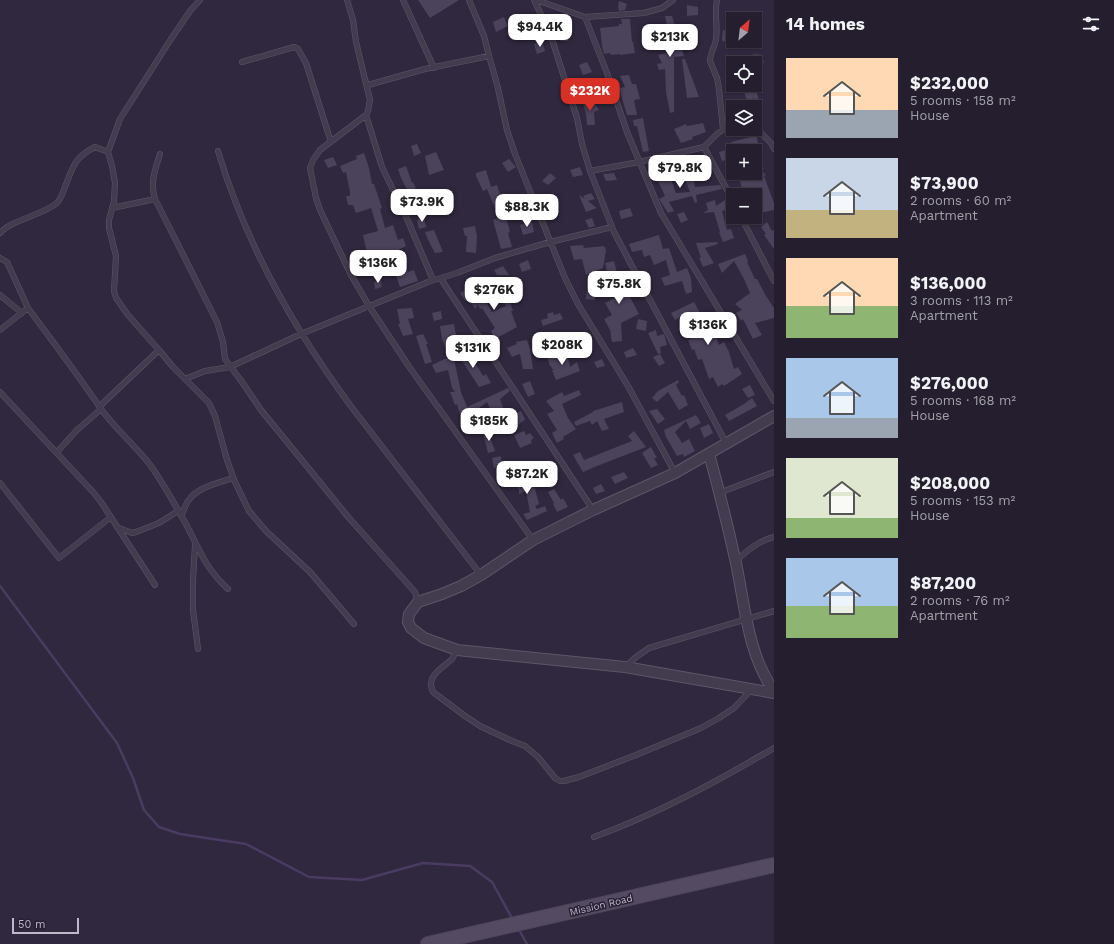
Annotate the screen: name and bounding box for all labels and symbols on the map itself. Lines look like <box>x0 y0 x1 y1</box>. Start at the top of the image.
north arrow <box>726 12 762 48</box>
pin: $94.4K <box>507 14 573 48</box>
pin: $213K <box>642 24 698 58</box>
pin: $232K <box>562 78 618 112</box>
pin: $79.8K <box>647 155 713 189</box>
pin: $73.9K <box>389 189 455 223</box>
pin: $88.3K <box>494 194 560 228</box>
pin: $136K <box>350 250 406 284</box>
pin: $75.8K <box>586 271 652 305</box>
pin: $276K <box>466 277 522 311</box>
pin: $136K <box>680 312 736 346</box>
pin: $208K <box>534 332 590 366</box>
pin: $131K <box>445 335 501 369</box>
pin: $185K <box>461 408 517 442</box>
pin: $87.2K <box>494 461 560 495</box>
street label: Mission Road <box>568 892 634 918</box>
scale bar <box>12 916 79 935</box>

